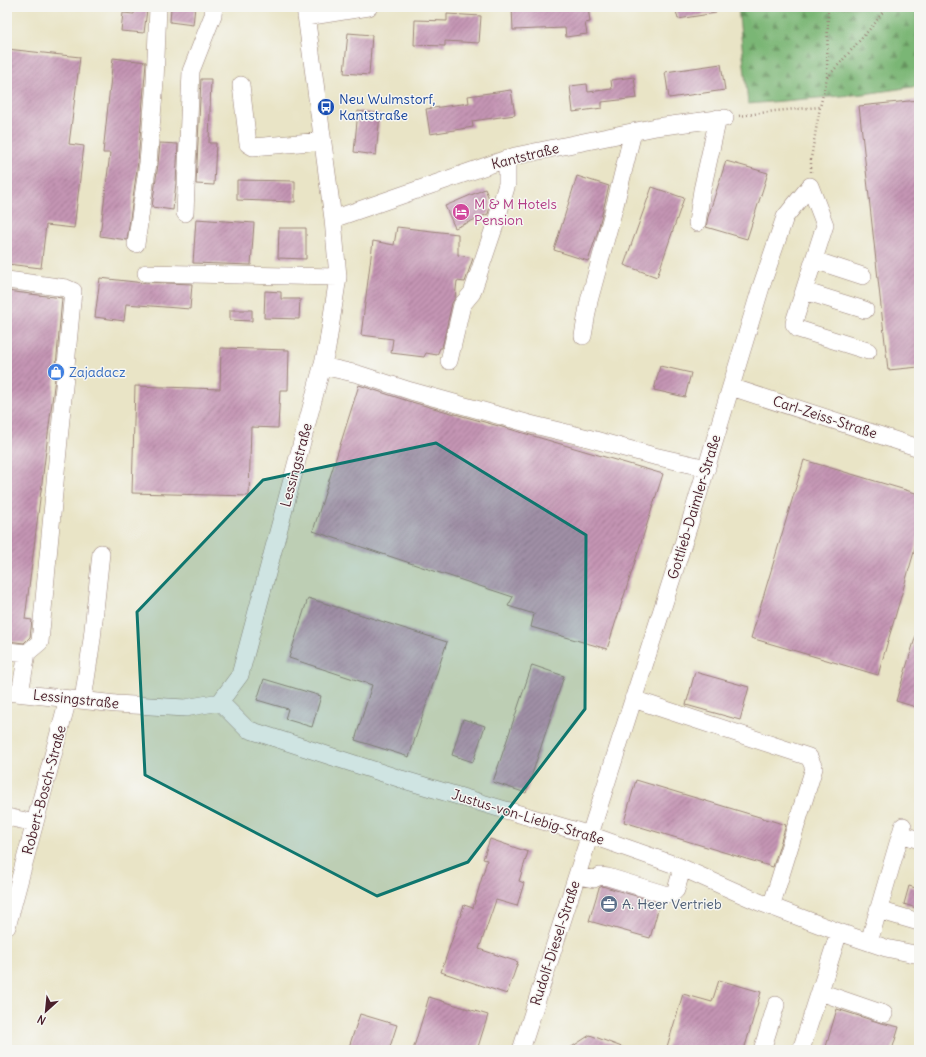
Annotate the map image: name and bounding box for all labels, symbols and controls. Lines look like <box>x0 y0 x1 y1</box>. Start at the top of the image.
place label: Neu Wulmstorf, Kantstraße <box>339 90 436 124</box>
bus stop icon: Neu Wulmstorf, Kantstraße <box>316 97 336 117</box>
street label: Kantstraße <box>489 139 561 173</box>
place label: M & M Hotels Pension <box>474 195 557 229</box>
hotel icon: M & M Hotels Pension <box>451 202 471 222</box>
shop icon: Zajadacz <box>46 362 66 382</box>
place label: Zajadacz <box>69 363 126 381</box>
street label: Carl-Zeiss-Straße <box>770 392 880 442</box>
street label: Lessingstraße <box>276 421 316 509</box>
street label: Gottlieb-Daimler-Straße <box>663 432 725 582</box>
street label: Lessingstraße <box>32 686 120 712</box>
street label: Robert-Bosch-Straße <box>18 723 70 857</box>
street label: Justus-von-Liebig-Straße <box>449 785 607 849</box>
street label: Rudolf-Diesel-Straße <box>526 878 584 1008</box>
office icon: A. Heer Vertrieb <box>599 894 619 914</box>
place label: A. Heer Vertrieb <box>622 895 722 913</box>
north arrow <box>26 991 66 1031</box>
text: N <box>35 1012 48 1028</box>

